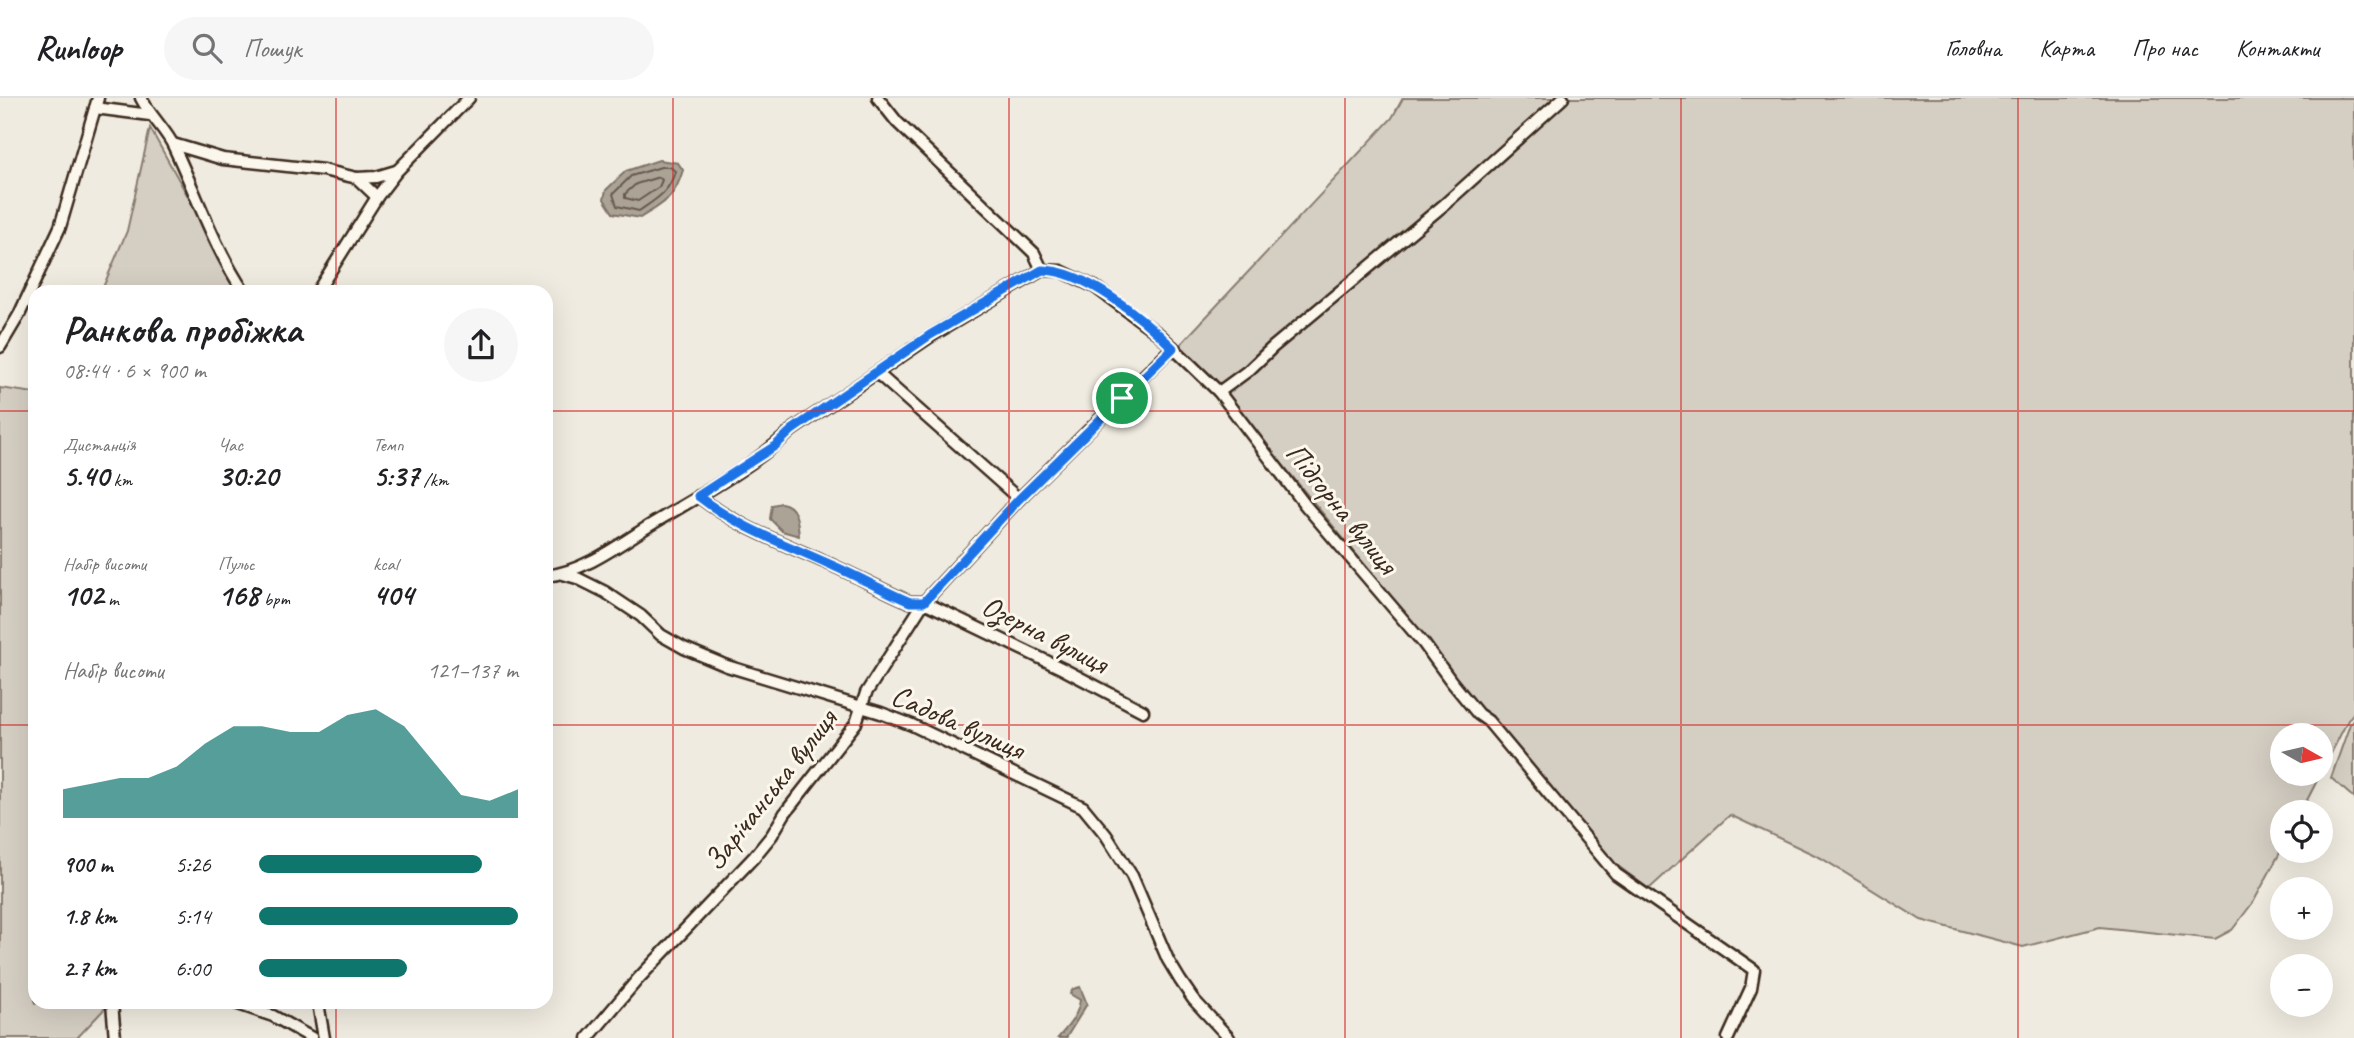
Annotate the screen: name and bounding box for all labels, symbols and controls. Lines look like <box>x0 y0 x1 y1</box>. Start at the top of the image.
search box <box>164 17 654 80</box>
text: Runloop <box>35 27 122 69</box>
icon: search <box>188 29 226 67</box>
text: Пошук <box>244 32 302 65</box>
text: Головна <box>1945 33 2001 63</box>
text: Карта <box>2039 33 2094 63</box>
text: Про нас <box>2132 33 2198 63</box>
text: Контакти <box>2236 33 2319 63</box>
text: Ранкова пробіжка <box>63 306 302 353</box>
button: share <box>444 308 518 382</box>
text: 08:44 · 6 × 900 m <box>63 356 206 385</box>
pin <box>1092 368 1152 428</box>
icon: arrive <box>1103 379 1141 417</box>
text: Дистанція <box>63 433 136 457</box>
text: Час <box>218 433 243 457</box>
text: Темп <box>373 433 404 457</box>
street label: Підгорна вулиця <box>1278 435 1408 583</box>
text: 5.40 <box>63 457 109 495</box>
text: 30:20 <box>218 457 278 495</box>
text: 5:37 <box>373 457 419 495</box>
text: km <box>109 468 132 492</box>
text: /km <box>419 468 448 492</box>
text: Набір висоти <box>63 552 146 576</box>
text: Пульс <box>218 552 255 576</box>
text: kcal <box>373 552 398 576</box>
text: 102 <box>63 576 104 614</box>
text: 168 <box>218 576 259 614</box>
text: 404 <box>373 576 414 614</box>
street label: Озерна вулиця <box>976 586 1117 683</box>
text: m <box>104 587 119 611</box>
text: bpm <box>259 587 290 611</box>
text: Набір висоти <box>63 656 163 685</box>
text: 121–137 m <box>427 656 518 685</box>
street label: Садова вулиця <box>886 676 1033 769</box>
street label: Зарічанська вулиця <box>695 700 847 878</box>
north arrow <box>2270 723 2333 786</box>
map controls <box>2270 723 2333 1017</box>
button: locate <box>2270 800 2333 863</box>
text: 900 m <box>63 850 112 879</box>
text: 5:26 <box>175 850 211 879</box>
button: + <box>2270 877 2333 940</box>
text: 1.8 km <box>63 902 117 931</box>
text: 5:14 <box>175 902 211 931</box>
text: 2.7 km <box>63 954 116 983</box>
text: 6:00 <box>175 954 211 983</box>
button: − <box>2270 954 2333 1017</box>

